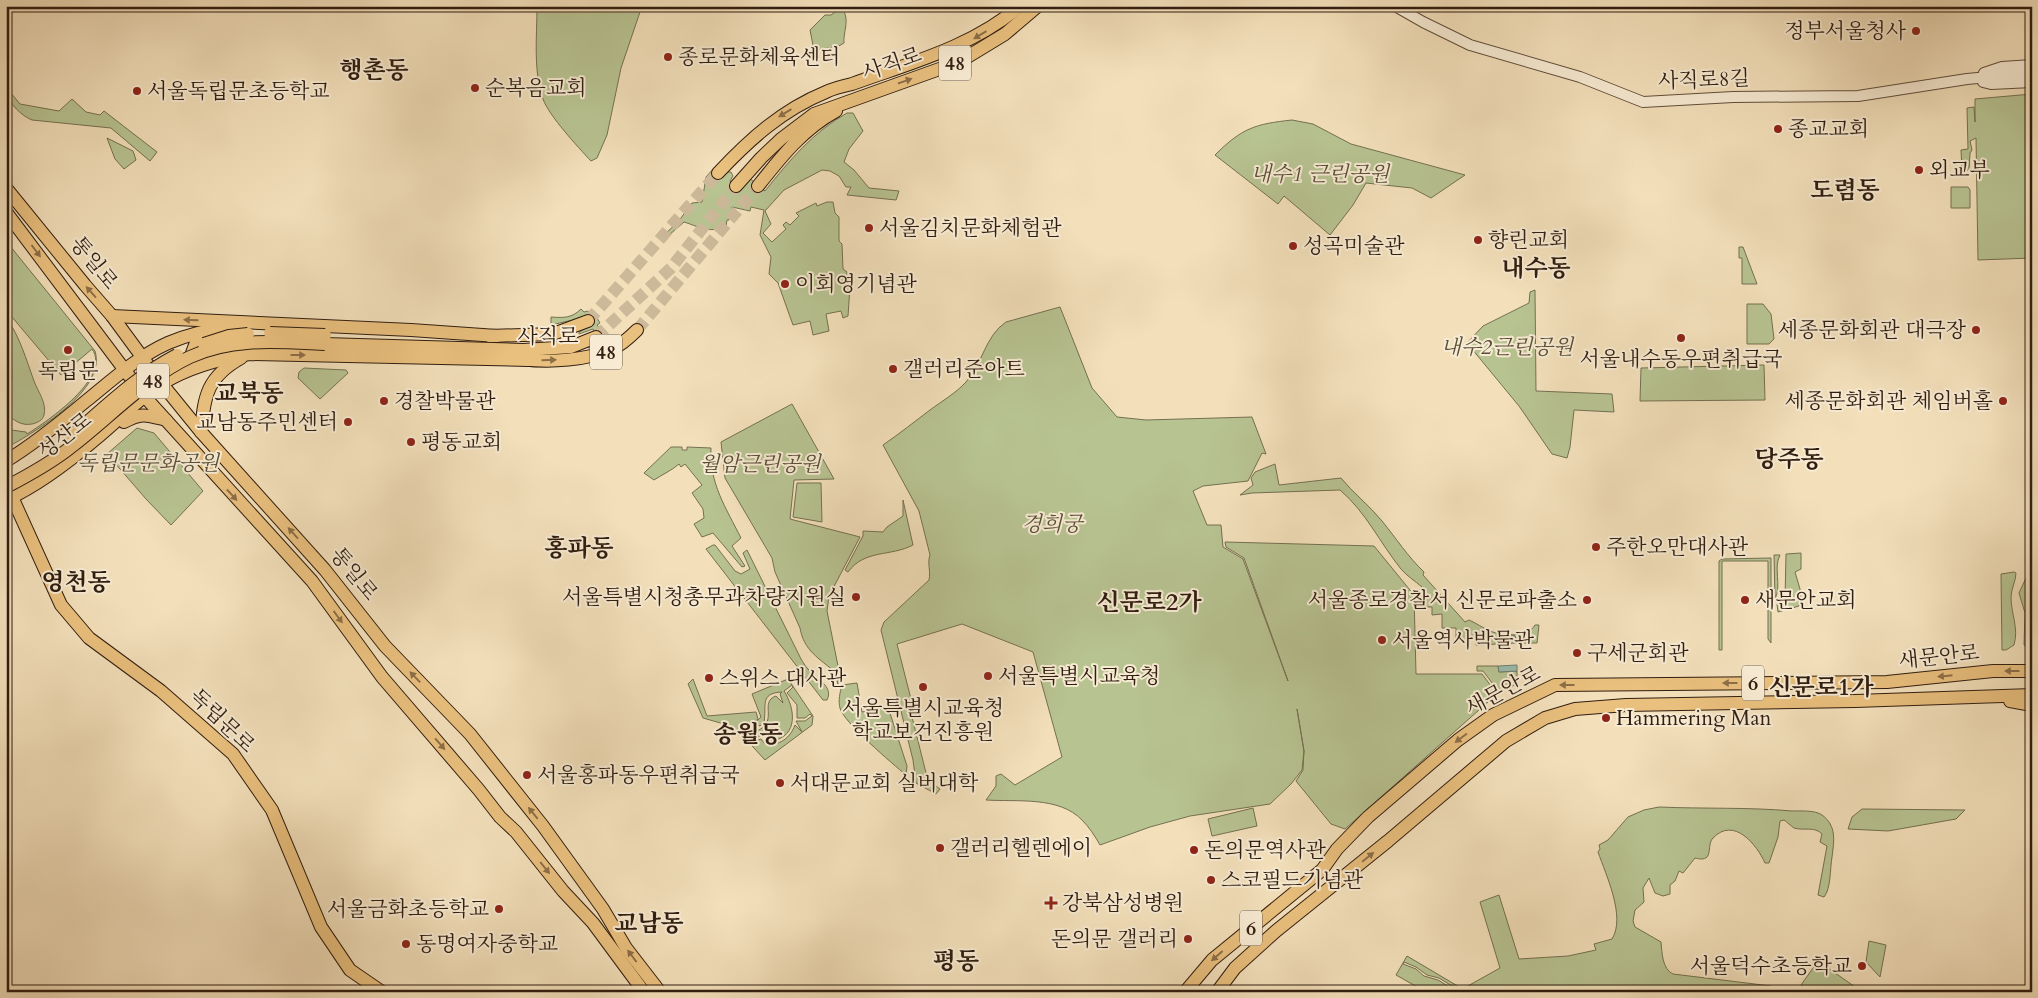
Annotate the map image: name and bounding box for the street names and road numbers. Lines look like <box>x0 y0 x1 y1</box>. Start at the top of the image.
street label: 사직로 <box>859 40 925 88</box>
road number: 48 <box>939 46 971 80</box>
street label: 사직로8길 <box>1658 64 1750 96</box>
street label: 통일로 <box>64 230 124 296</box>
street label: 사직로 <box>518 322 578 351</box>
road number: 48 <box>590 334 622 370</box>
road number: 48 <box>137 364 169 398</box>
street label: 성산로 <box>32 406 98 466</box>
street label: 통일로 <box>324 541 384 607</box>
street label: 새문안로 <box>1897 638 1981 676</box>
street label: 새문안로 <box>1460 659 1546 723</box>
road number: 6 <box>1742 666 1764 700</box>
street label: 독립문로 <box>183 682 261 760</box>
road number: 6 <box>1240 910 1262 946</box>

